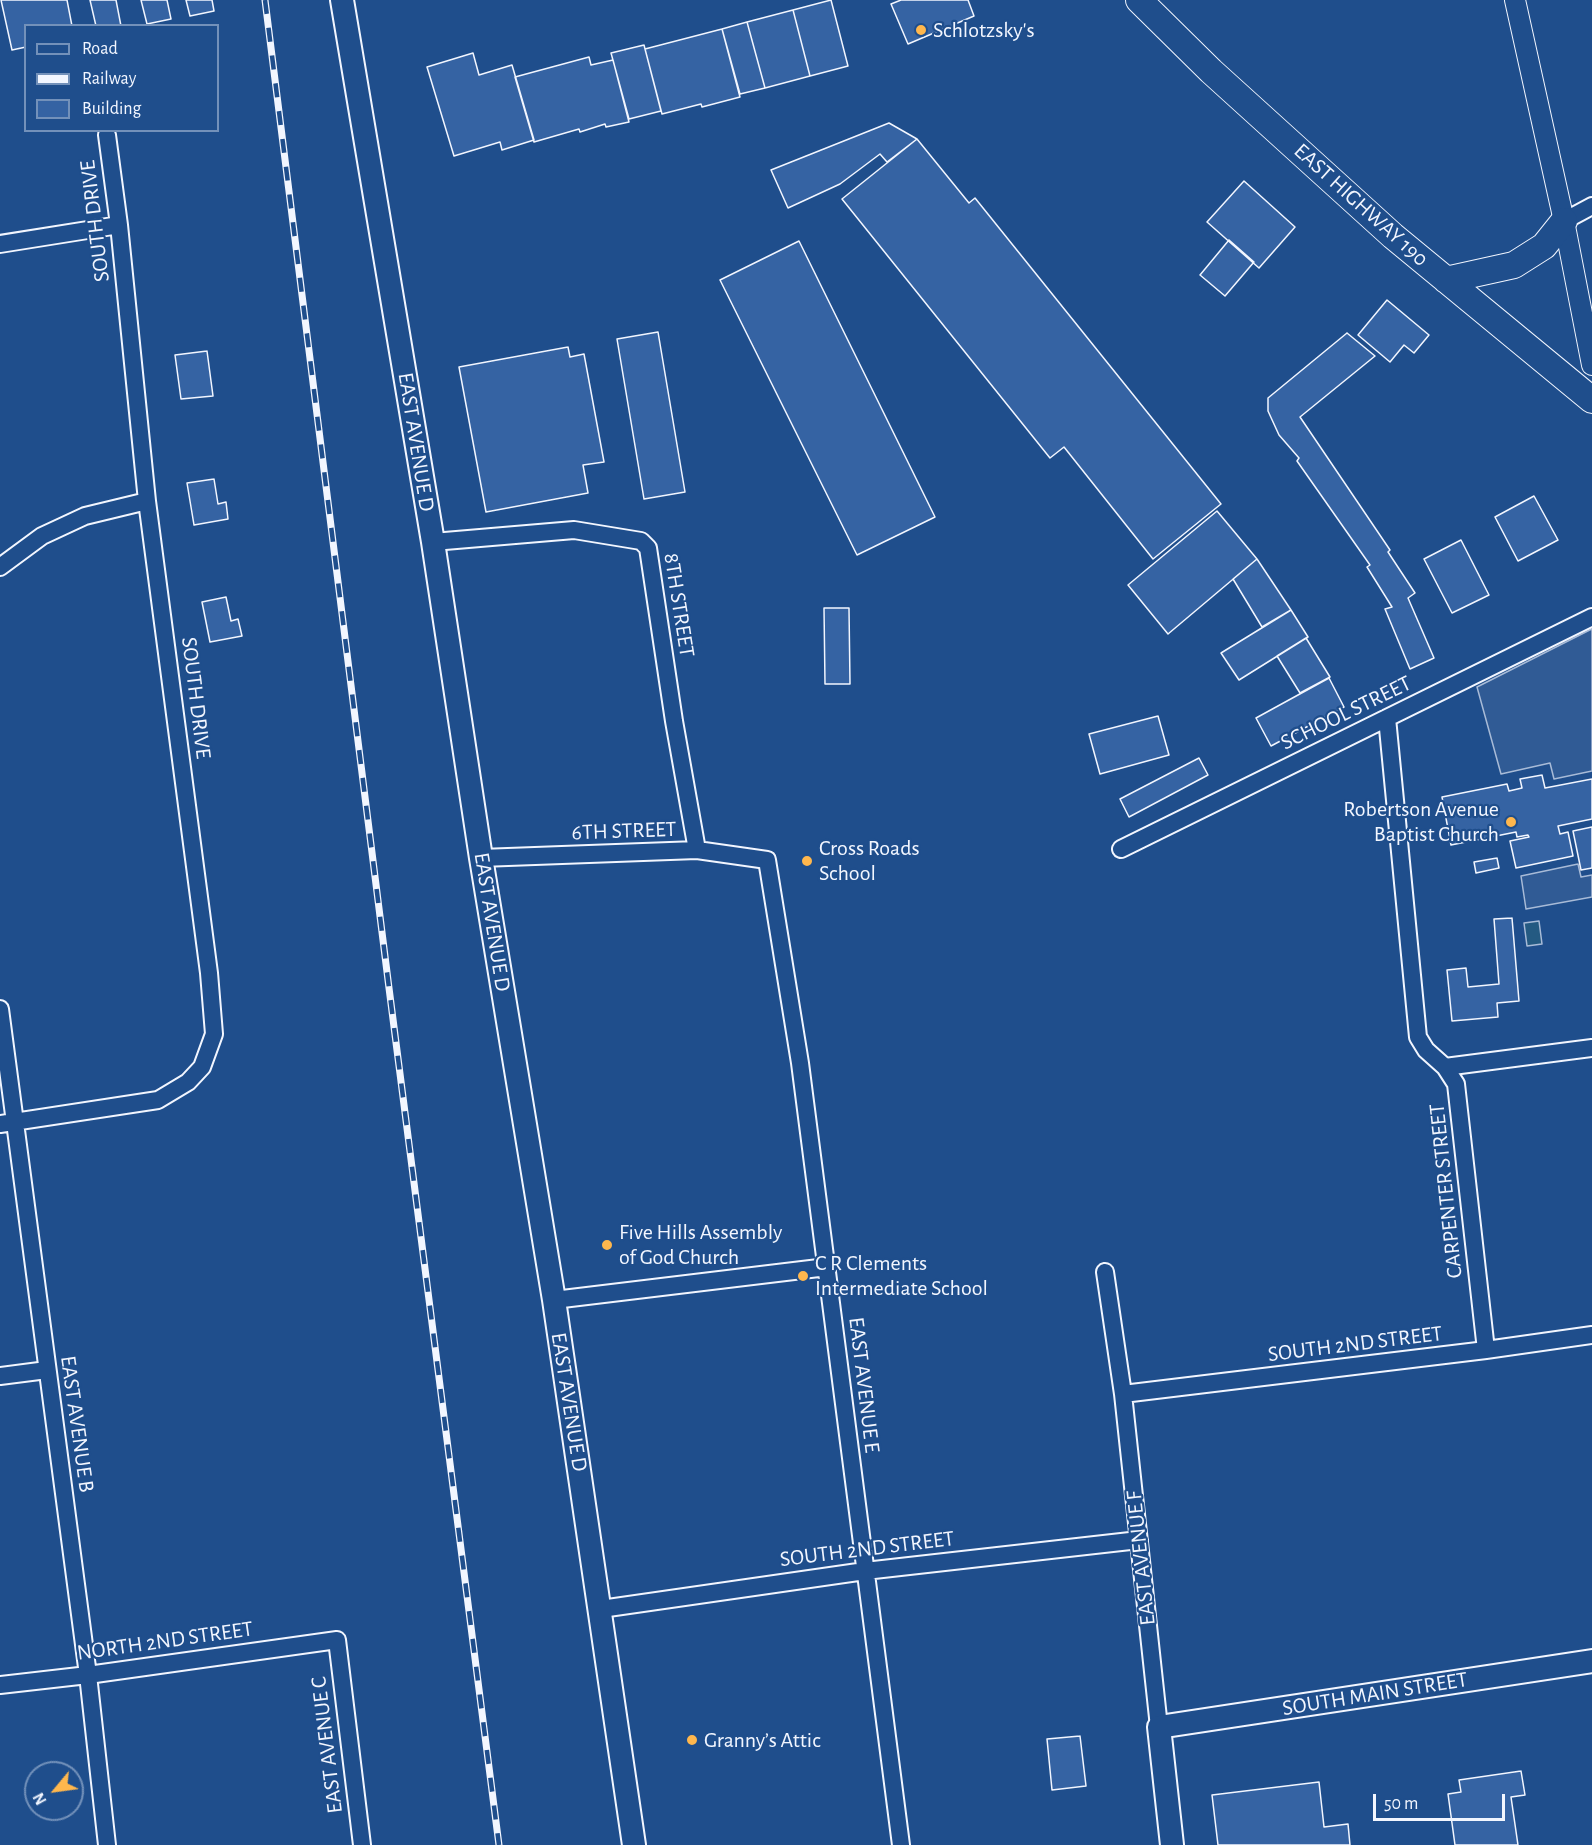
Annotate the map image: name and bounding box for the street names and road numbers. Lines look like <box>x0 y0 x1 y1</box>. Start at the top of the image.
street label: EAST HIGHWAY 190 <box>1288 138 1434 272</box>
street label: SOUTH DRIVE <box>74 159 116 283</box>
street label: EAST AVENUE D <box>392 371 440 513</box>
street label: 8TH STREET <box>658 551 700 659</box>
street label: SOUTH DRIVE <box>175 636 217 760</box>
street label: SCHOOL STREET <box>1276 670 1416 756</box>
street label: 6TH STREET <box>571 816 677 846</box>
street label: EAST AVENUE D <box>468 851 516 993</box>
street label: CARPENTER STREET <box>1424 1102 1468 1280</box>
street label: EAST AVENUE E <box>843 1316 885 1454</box>
street label: SOUTH 2ND STREET <box>1266 1320 1444 1368</box>
street label: EAST AVENUE D <box>545 1331 593 1473</box>
street label: EAST AVENUE B <box>54 1354 100 1494</box>
street label: EAST AVENUE F <box>1121 1489 1161 1627</box>
street label: SOUTH 2ND STREET <box>778 1525 956 1573</box>
street label: NORTH 2ND STREET <box>75 1616 255 1666</box>
street label: SOUTH MAIN STREET <box>1280 1666 1470 1722</box>
street label: EAST AVENUE C <box>306 1675 348 1815</box>

